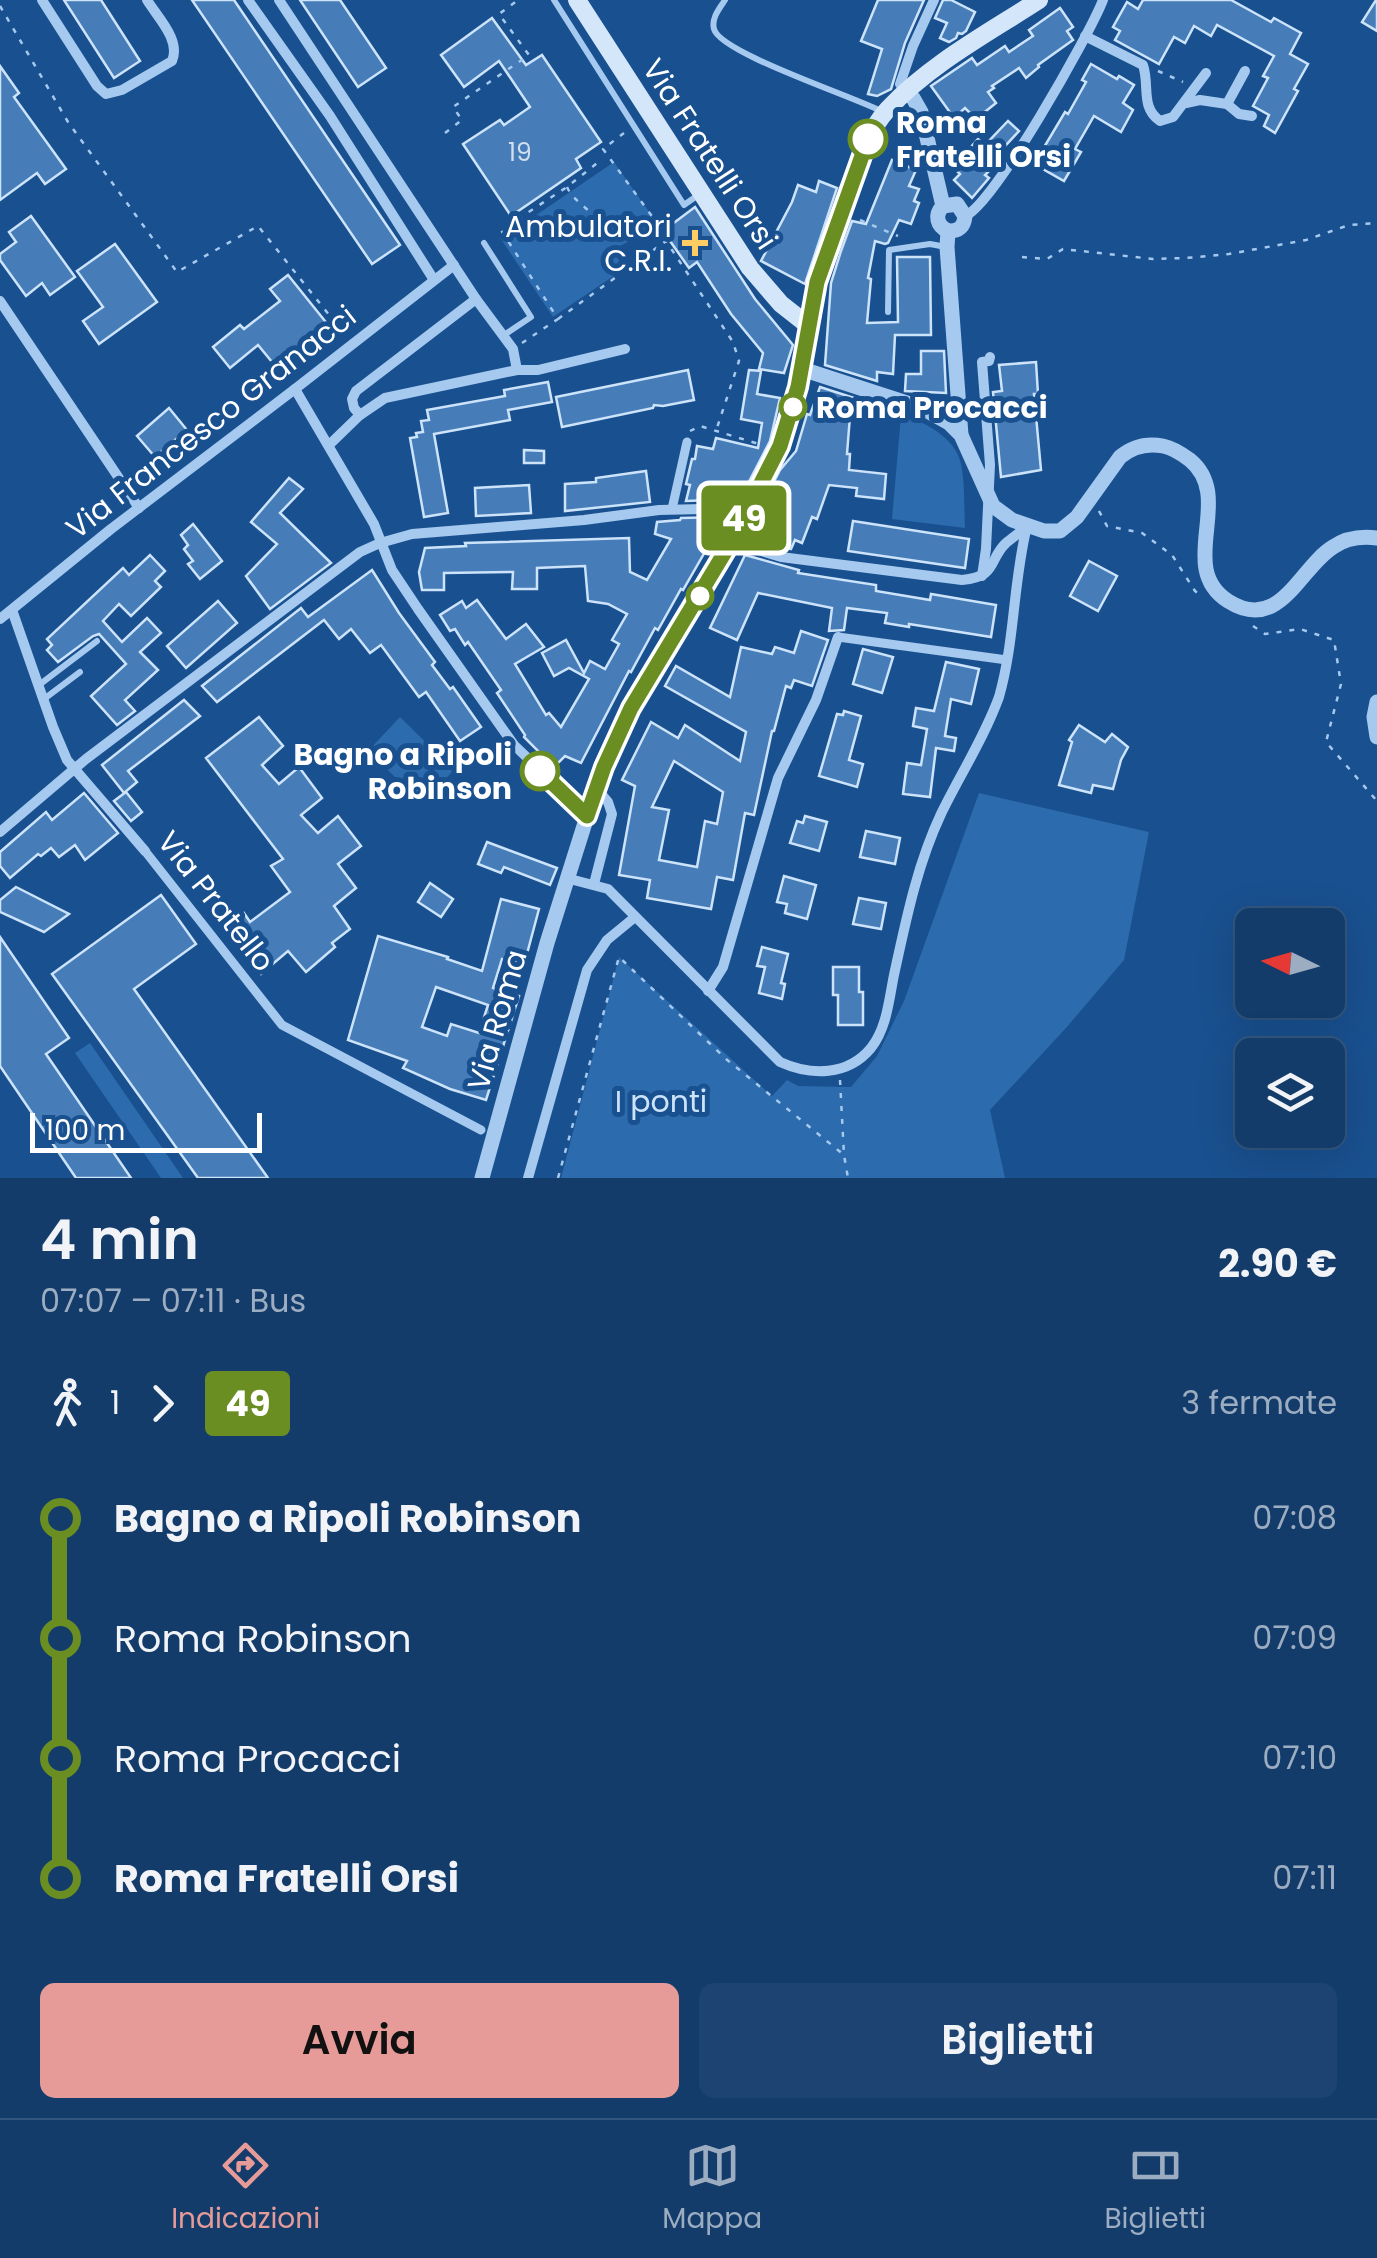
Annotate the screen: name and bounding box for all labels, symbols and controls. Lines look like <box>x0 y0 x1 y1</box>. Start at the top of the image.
street label: Via Fratelli Orsi <box>632 50 788 258</box>
place label: Roma Fratelli Orsi <box>896 101 1071 178</box>
marker: Roma Fratelli Orsi <box>849 120 887 158</box>
house number: 19 <box>508 135 532 170</box>
place label: Ambulatori C.R.I. <box>505 205 672 282</box>
marker: Ambulatori C.R.I. <box>682 230 708 256</box>
street label: Via Francesco Granacci <box>57 295 365 549</box>
place label: Roma Procacci <box>816 386 1048 429</box>
marker: Roma Procacci <box>780 394 806 420</box>
line badge: 49 <box>699 486 789 550</box>
text: 49 <box>721 494 767 543</box>
unlabelled marker <box>687 583 713 609</box>
place label: Bagno a Ripoli Robinson <box>293 733 512 810</box>
marker: Bagno a Ripoli Robinson <box>521 752 559 790</box>
street label: Via Pratello <box>147 821 285 981</box>
north arrow <box>1235 908 1345 1018</box>
map controls <box>1235 908 1345 1148</box>
street label: Via Roma <box>456 945 538 1095</box>
button: layers <box>1235 1038 1345 1148</box>
park label: I ponti <box>615 1080 707 1123</box>
scale bar <box>30 1108 262 1152</box>
text: 100 m <box>45 1111 125 1150</box>
text: 4 min <box>40 1201 199 1278</box>
text: 2.90 € <box>1218 1237 1337 1290</box>
text: 07:07 – 07:11 · Bus <box>40 1278 306 1323</box>
icon: walk <box>40 1376 95 1431</box>
icon: forward <box>135 1376 190 1431</box>
text: 49 <box>225 1379 270 1428</box>
text: 1 <box>110 1380 120 1425</box>
text: 3 fermate <box>1181 1380 1337 1425</box>
text: Bagno a Ripoli Robinson <box>114 1492 581 1545</box>
text: 07:08 <box>1252 1495 1337 1540</box>
text: Roma Robinson <box>114 1612 412 1665</box>
text: 07:09 <box>1252 1615 1337 1660</box>
text: Roma Procacci <box>114 1732 401 1785</box>
text: 07:10 <box>1262 1735 1337 1780</box>
text: Roma Fratelli Orsi <box>114 1852 459 1905</box>
text: 07:11 <box>1272 1855 1337 1900</box>
button: Avvia <box>40 1983 679 2098</box>
button: Biglietti <box>699 1983 1337 2098</box>
tab: Indicazioni <box>171 2138 320 2240</box>
tab: Mappa <box>662 2138 762 2240</box>
tab: Biglietti <box>1104 2138 1206 2240</box>

